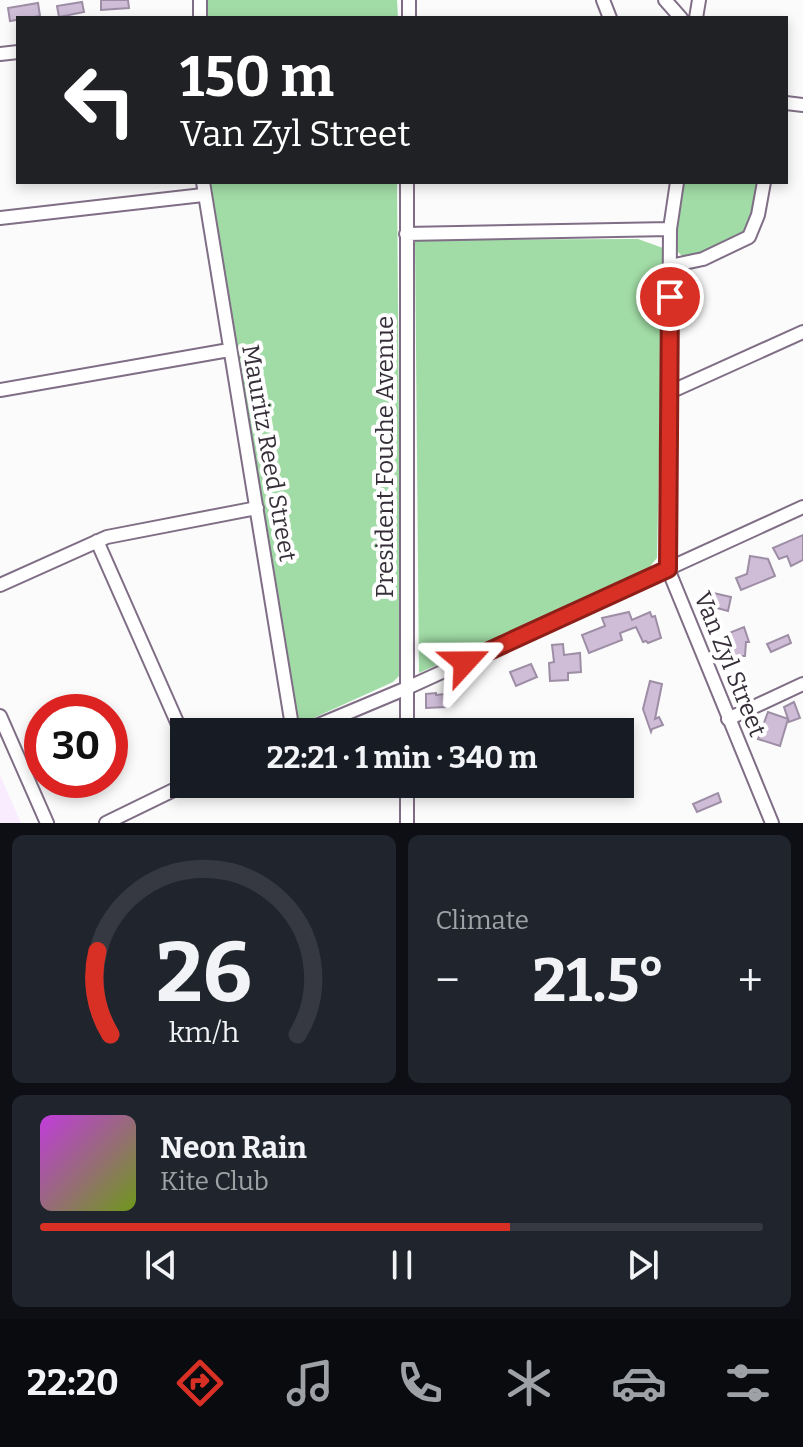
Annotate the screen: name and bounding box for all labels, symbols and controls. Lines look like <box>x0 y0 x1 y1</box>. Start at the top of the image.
text: 150 m <box>180 44 334 111</box>
icon: left <box>48 48 152 152</box>
text: Van Zyl Street <box>180 112 411 156</box>
pin <box>636 263 704 331</box>
icon: arrive <box>648 275 692 319</box>
street label: President Fouche Avenue <box>371 316 399 598</box>
street label: Mauritz Reed Street <box>236 342 302 564</box>
street label: Van Zyl Street <box>688 587 772 741</box>
position arrow <box>423 620 507 704</box>
speed limit sign: 30 <box>24 694 128 798</box>
text: 22:21 · 1 min · 340 m <box>267 740 537 776</box>
text: Climate <box>436 905 529 936</box>
text: 26 <box>156 923 252 1023</box>
text: 21.5° <box>532 945 665 1017</box>
text: − <box>436 954 460 1007</box>
text: + <box>738 954 763 1007</box>
text: km/h <box>168 1015 239 1050</box>
text: Neon Rain <box>160 1130 307 1166</box>
text: Kite Club <box>160 1166 269 1197</box>
icon: previous <box>139 1243 183 1287</box>
icon: pause <box>380 1243 424 1287</box>
icon: next <box>621 1243 665 1287</box>
icon: directions <box>172 1355 228 1411</box>
icon: music <box>282 1355 338 1411</box>
icon: phone <box>392 1355 448 1411</box>
icon: climate <box>501 1355 557 1411</box>
icon: car <box>611 1355 667 1411</box>
icon: filters <box>720 1355 776 1411</box>
text: 22:20 <box>27 1361 119 1405</box>

